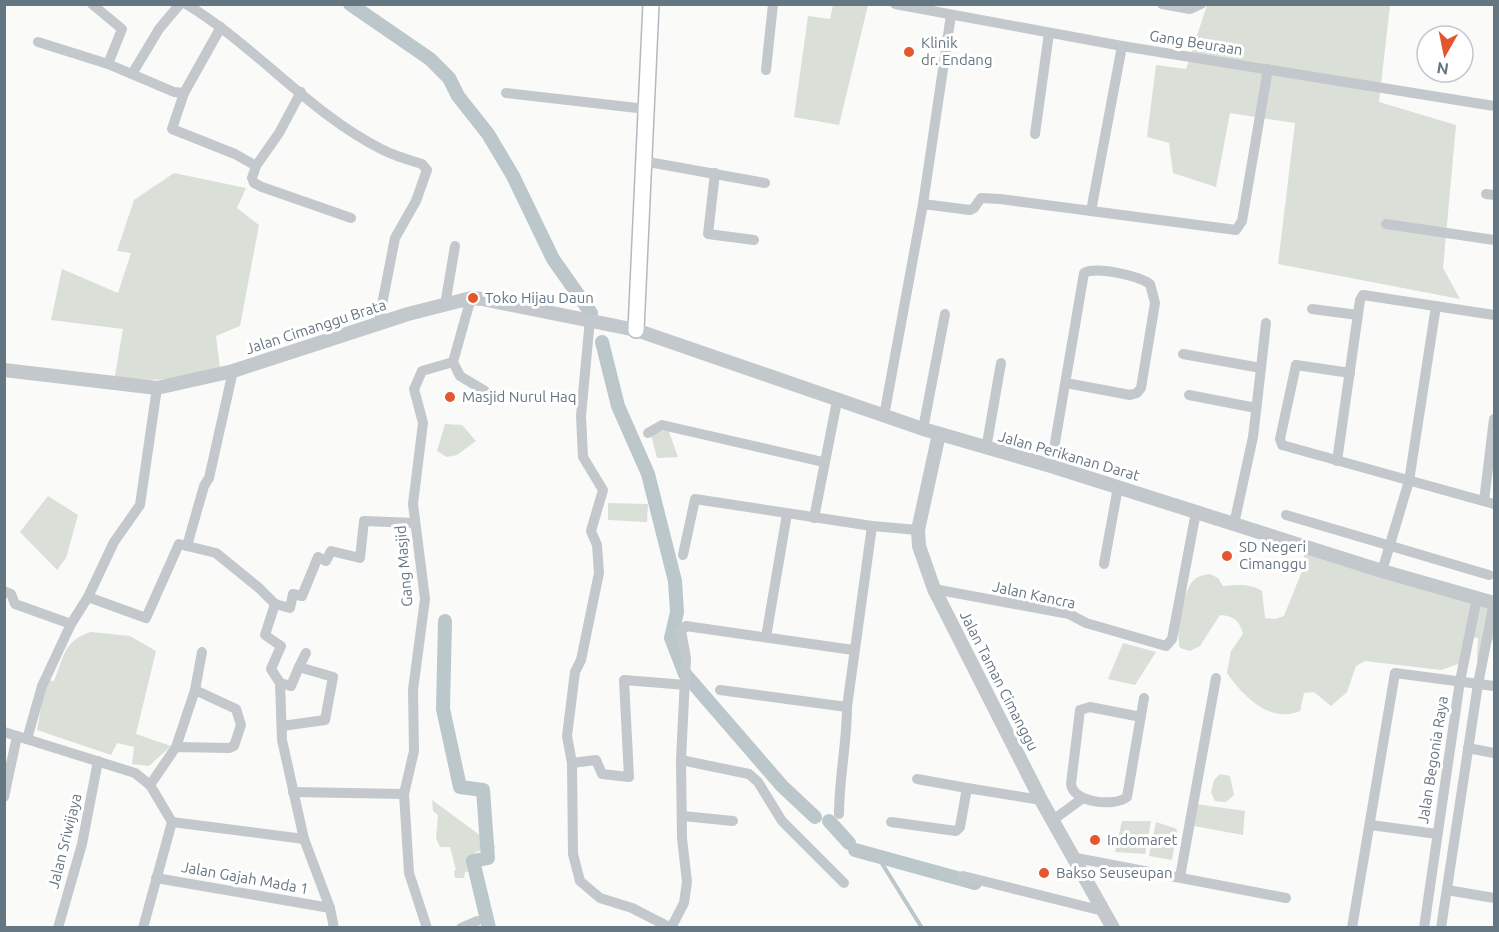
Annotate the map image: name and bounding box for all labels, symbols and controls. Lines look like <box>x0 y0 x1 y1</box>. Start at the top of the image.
north arrow <box>1415 24 1475 84</box>
street label: Gang Beuraan <box>1148 27 1244 58</box>
place label: Klinik dr. Endang <box>921 34 993 68</box>
marker: Klinik dr. Endang <box>902 45 916 59</box>
text: N <box>1435 59 1450 79</box>
place label: Toko Hijau Daun <box>485 289 594 306</box>
marker: Toko Hijau Daun <box>466 291 480 305</box>
street label: Jalan Cimanggu Brata <box>244 296 388 357</box>
place label: Masjid Nurul Haq <box>462 388 577 405</box>
marker: Masjid Nurul Haq <box>443 390 457 404</box>
street label: Jalan Perikanan Darat <box>997 427 1142 484</box>
street label: Gang Masjid <box>391 525 416 607</box>
place label: SD Negeri Cimanggu <box>1239 538 1307 572</box>
marker: SD Negeri Cimanggu <box>1220 549 1234 563</box>
street label: Jalan Kancra <box>991 577 1077 612</box>
street label: Jalan Taman Cimanggu <box>957 608 1042 754</box>
street label: Jalan Begonia Raya <box>1414 695 1451 825</box>
street label: Jalan Sriwijaya <box>44 792 85 890</box>
place label: Indomaret <box>1107 831 1178 848</box>
marker: Indomaret <box>1088 833 1102 847</box>
street label: Jalan Gajah Mada 1 <box>180 858 310 897</box>
place label: Bakso Seuseupan <box>1056 864 1173 881</box>
marker: Bakso Seuseupan <box>1037 866 1051 880</box>

